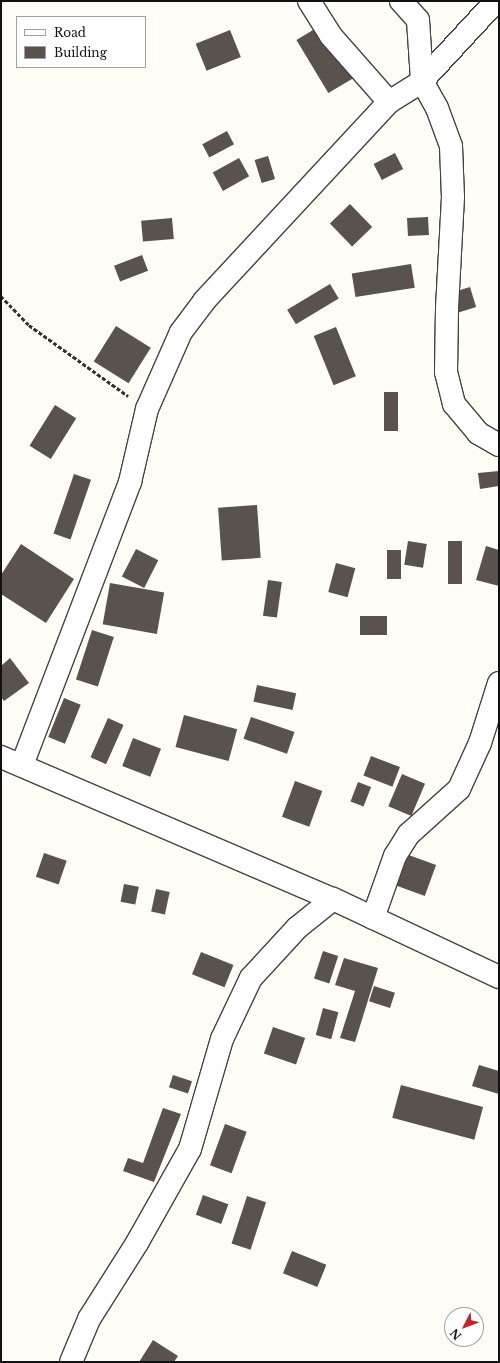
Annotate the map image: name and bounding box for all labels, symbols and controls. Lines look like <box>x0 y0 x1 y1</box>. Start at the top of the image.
legend <box>16 16 146 68</box>
text: Road <box>54 25 86 40</box>
text: Building <box>54 45 107 60</box>
north arrow <box>444 1307 484 1347</box>
text: N <box>447 1326 464 1343</box>

